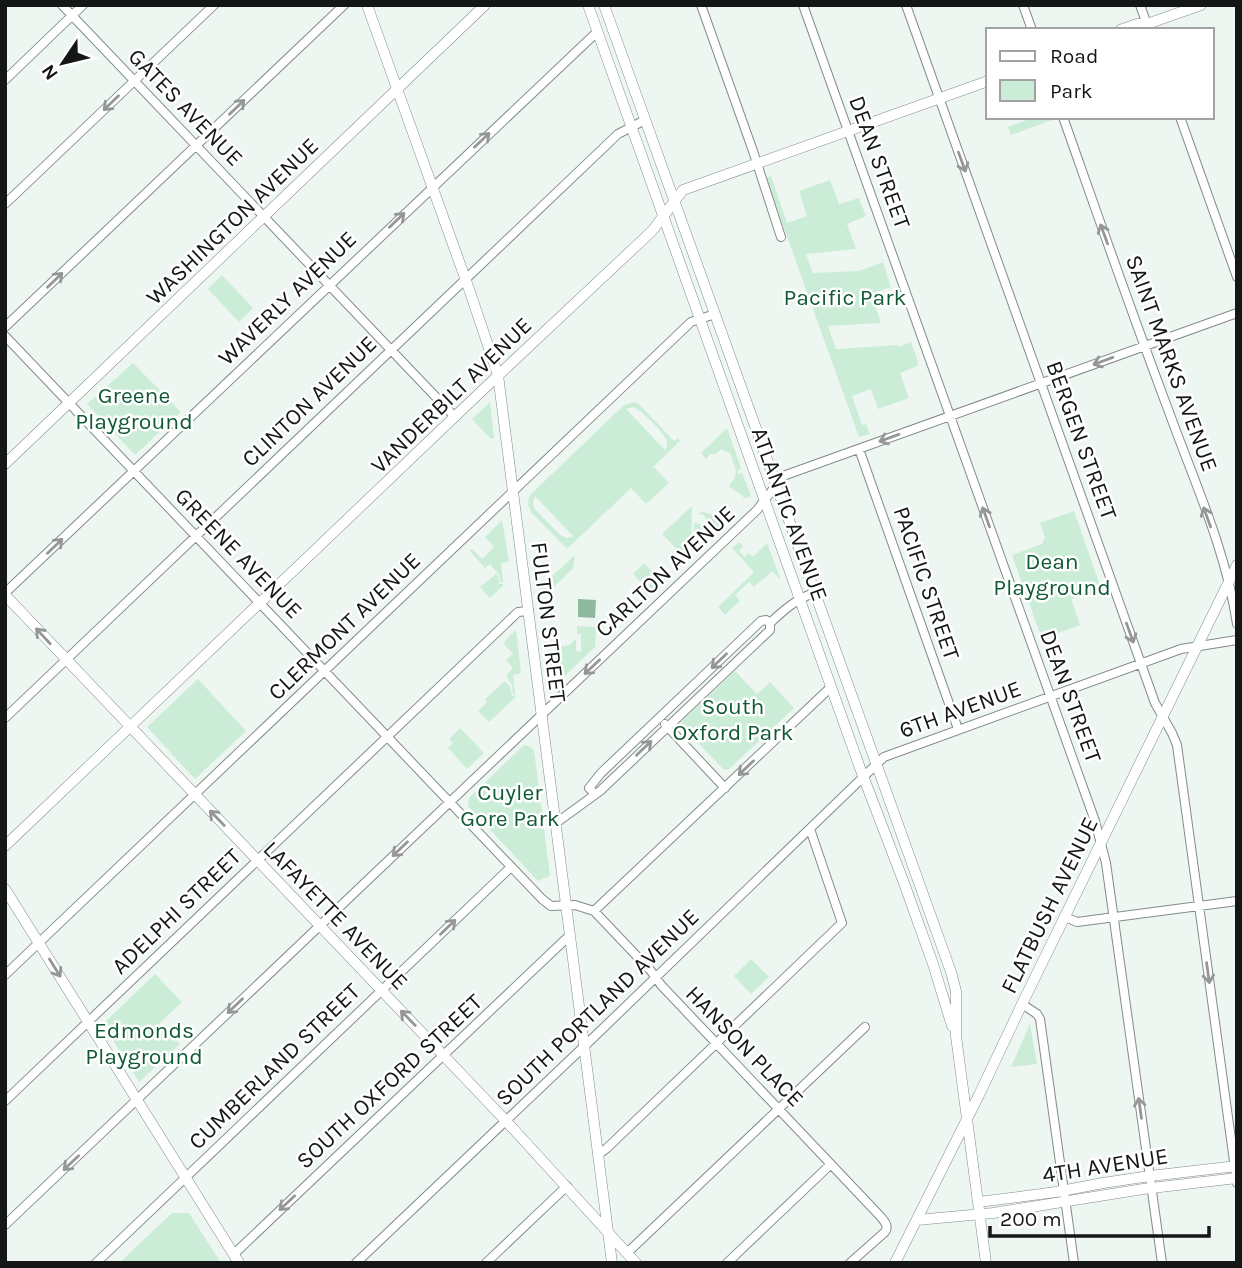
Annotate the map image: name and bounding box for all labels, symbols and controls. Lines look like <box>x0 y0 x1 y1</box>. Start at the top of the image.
north arrow <box>28 28 98 98</box>
legend <box>986 28 1214 119</box>
street label: GATES AVENUE <box>123 43 248 172</box>
text: Road <box>1050 44 1098 68</box>
text: N <box>37 60 63 84</box>
text: Park <box>1050 79 1093 103</box>
street label: DEAN STREET <box>843 92 916 233</box>
one-way arrow <box>103 94 120 111</box>
one-way arrow <box>229 98 246 115</box>
street label: WASHINGTON AVENUE <box>141 132 324 311</box>
one-way arrow <box>473 132 491 148</box>
one-way arrow <box>957 151 969 173</box>
one-way arrow <box>388 212 405 229</box>
one-way arrow <box>1097 223 1109 245</box>
street label: WAVERLY AVENUE <box>213 226 362 371</box>
street label: SAINT MARKS AVENUE <box>1120 251 1223 475</box>
one-way arrow <box>46 272 63 289</box>
park label: Pacific Park <box>784 284 906 311</box>
street label: VANDERBILT AVENUE <box>365 312 537 479</box>
street label: CLINTON AVENUE <box>236 330 382 472</box>
one-way arrow <box>1093 356 1115 368</box>
street label: BERGEN STREET <box>1040 357 1123 524</box>
park label: Greene Playground <box>75 382 193 435</box>
street label: ATLANTIC AVENUE <box>746 424 834 605</box>
one-way arrow <box>879 433 901 445</box>
street label: GREENE AVENUE <box>170 482 308 624</box>
street label: CARLTON AVENUE <box>590 500 741 643</box>
street label: PACIFIC STREET <box>888 503 966 664</box>
one-way arrow <box>979 506 991 528</box>
one-way arrow <box>1200 506 1212 528</box>
one-way arrow <box>46 538 63 555</box>
street label: FULTON STREET <box>525 540 572 704</box>
street label: CLERMONT AVENUE <box>263 547 426 706</box>
park label: Dean Playground <box>993 548 1111 601</box>
one-way arrow <box>1125 621 1137 643</box>
street label: DEAN STREET <box>1034 626 1107 767</box>
one-way arrow <box>35 627 52 645</box>
one-way arrow <box>711 653 728 670</box>
one-way arrow <box>583 659 601 675</box>
street label: 6TH AVENUE <box>896 675 1025 744</box>
park label: South Oxford Park <box>672 693 794 746</box>
one-way arrow <box>636 739 653 756</box>
one-way arrow <box>738 759 755 776</box>
park label: Cuyler Gore Park <box>460 779 560 832</box>
one-way arrow <box>208 810 225 827</box>
street label: FLATBUSH AVENUE <box>995 813 1104 998</box>
street label: LAFAYETTE AVENUE <box>258 835 414 995</box>
one-way arrow <box>392 840 409 857</box>
street label: ADELPHI STREET <box>106 843 247 980</box>
street label: SOUTH PORTLAND AVENUE <box>490 903 704 1111</box>
one-way arrow <box>439 918 456 935</box>
one-way arrow <box>48 957 62 977</box>
one-way arrow <box>1202 962 1215 984</box>
street label: CUMBERLAND STREET <box>183 977 366 1155</box>
street label: HANSON PLACE <box>680 980 809 1113</box>
street label: SOUTH OXFORD STREET <box>291 988 488 1174</box>
one-way arrow <box>226 998 244 1014</box>
one-way arrow <box>399 1010 416 1027</box>
park label: Edmonds Playground <box>85 1017 203 1070</box>
one-way arrow <box>1134 1097 1147 1120</box>
street label: 4TH AVENUE <box>1040 1142 1170 1189</box>
one-way arrow <box>62 1154 79 1171</box>
scale bar <box>990 1194 1209 1238</box>
one-way arrow <box>279 1195 296 1212</box>
text: 200 m <box>1000 1207 1062 1231</box>

